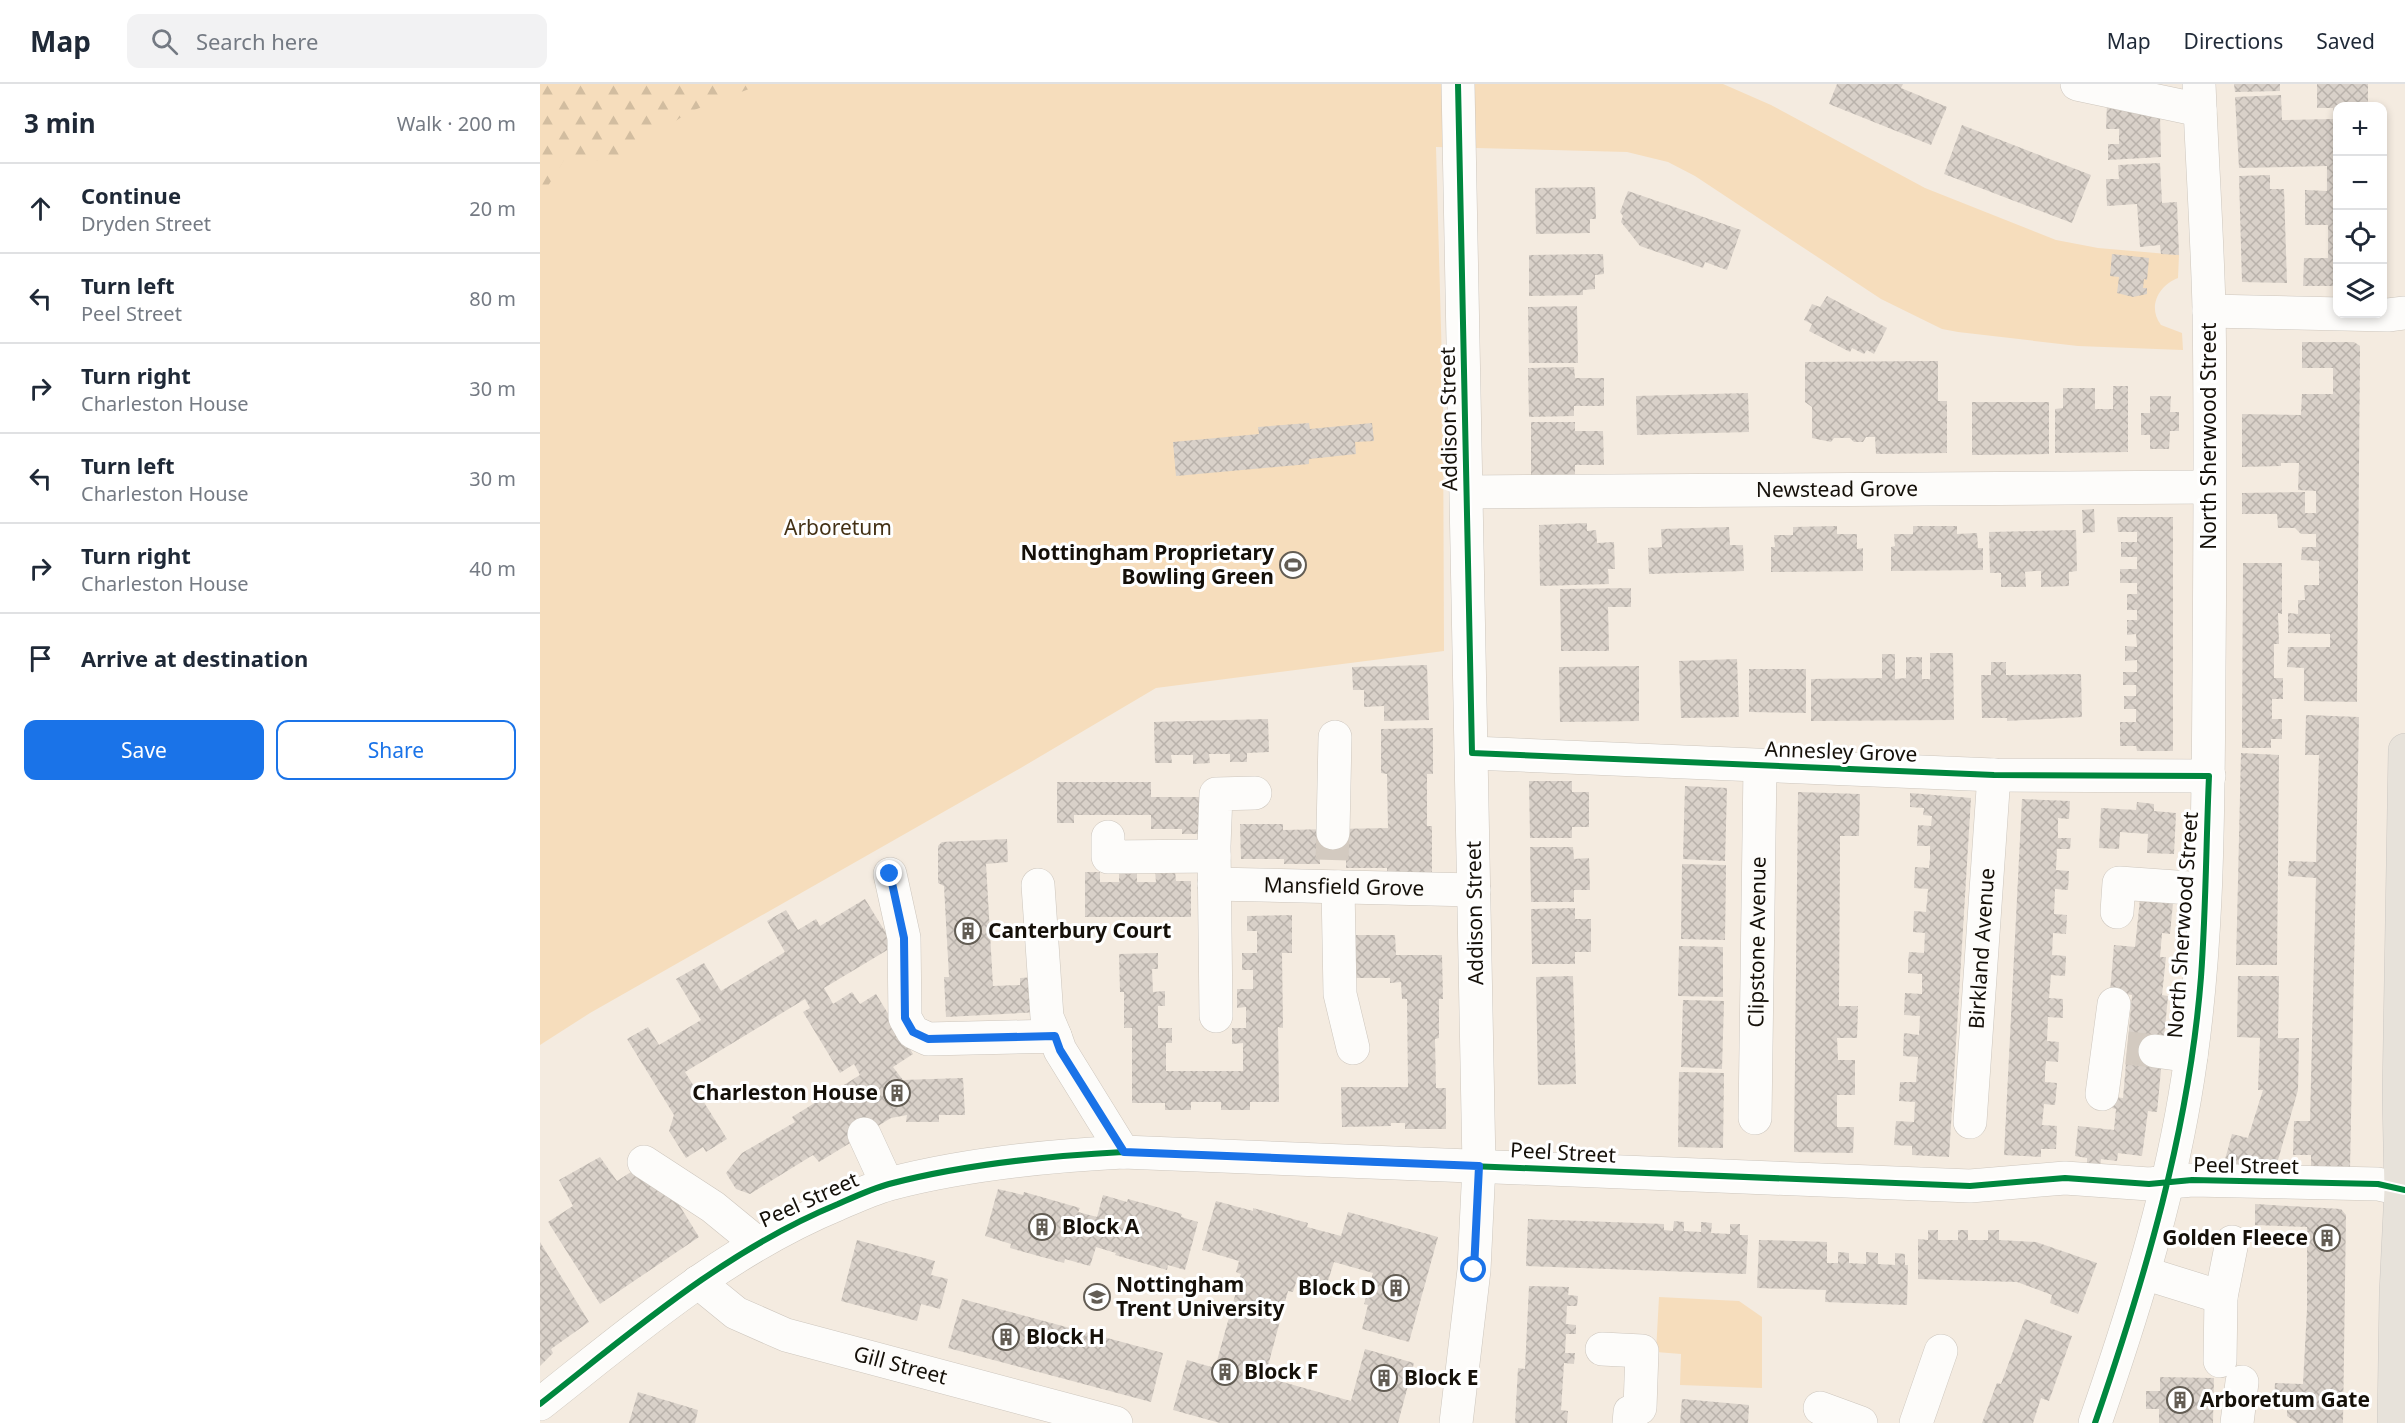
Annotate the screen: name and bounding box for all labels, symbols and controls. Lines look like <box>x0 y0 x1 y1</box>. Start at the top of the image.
search box <box>127 14 547 68</box>
text: Map <box>30 22 91 60</box>
icon: search <box>148 25 181 58</box>
text: Search here <box>196 26 318 56</box>
text: Map <box>2107 27 2151 55</box>
text: Directions <box>2184 27 2283 55</box>
text: Saved <box>2316 27 2375 55</box>
map controls <box>2333 102 2387 318</box>
button: + <box>2333 102 2387 156</box>
text: 3 min <box>24 105 96 141</box>
text: Walk · 200 m <box>397 110 516 137</box>
button: − <box>2333 156 2387 210</box>
text: Continue <box>81 180 181 210</box>
icon: ahead <box>24 192 57 225</box>
text: 20 m <box>469 195 516 222</box>
text: Dryden Street <box>81 210 211 237</box>
button: locate <box>2333 210 2387 264</box>
button: layers <box>2333 264 2387 318</box>
text: Turn left <box>81 270 175 300</box>
icon: left <box>24 282 57 315</box>
text: 80 m <box>469 285 516 312</box>
text: Peel Street <box>81 300 182 327</box>
street label: North Sherwood Street <box>2194 322 2222 550</box>
street label: Addison Street <box>1433 346 1463 492</box>
text: Turn right <box>81 360 191 390</box>
icon: right <box>24 372 57 405</box>
text: 30 m <box>469 375 516 402</box>
text: Charleston House <box>81 390 249 417</box>
text: Turn left <box>81 450 175 480</box>
icon: left <box>24 462 57 495</box>
text: 30 m <box>469 465 516 492</box>
street label: Newstead Grove <box>1756 474 1918 503</box>
text: Charleston House <box>81 480 249 507</box>
park label: Arboretum <box>784 513 892 541</box>
place label: Nottingham Proprietary Bowling Green <box>1021 538 1274 590</box>
text: Turn right <box>81 540 191 570</box>
sports icon: Nottingham Proprietary Bowling Green <box>1278 550 1308 580</box>
icon: right <box>24 552 57 585</box>
text: 40 m <box>469 555 516 582</box>
text: Charleston House <box>81 570 249 597</box>
icon: arrive <box>24 642 57 675</box>
text: Arrive at destination <box>81 643 308 673</box>
button: Save <box>24 720 264 780</box>
button: Share <box>276 720 516 780</box>
street label: Annesley Grove <box>1764 734 1918 768</box>
street label: North Sherwood Street <box>2160 810 2204 1039</box>
street label: Addison Street <box>1459 840 1489 986</box>
street label: Clipstone Avenue <box>1741 856 1772 1028</box>
route end <box>876 860 902 886</box>
street label: Birkland Avenue <box>1961 867 2001 1030</box>
street label: Mansfield Grove <box>1263 870 1425 902</box>
building icon: Canterbury Court <box>953 916 983 946</box>
place label: Canterbury Court <box>988 916 1171 944</box>
place label: Charleston House <box>692 1078 878 1106</box>
building icon: Charleston House <box>882 1078 912 1108</box>
street label: Peel Street <box>1509 1135 1617 1169</box>
street label: Peel Street <box>2193 1150 2300 1180</box>
street label: Peel Street <box>755 1165 863 1233</box>
building icon: Block A <box>1027 1212 1057 1242</box>
place label: Block A <box>1062 1212 1140 1240</box>
place label: Golden Fleece <box>2162 1223 2308 1251</box>
building icon: Golden Fleece <box>2312 1223 2342 1253</box>
route start <box>1460 1256 1486 1282</box>
place label: Nottingham Trent University <box>1116 1270 1284 1322</box>
place label: Block D <box>1298 1273 1376 1301</box>
building icon: Block D <box>1381 1273 1411 1303</box>
school or university icon: Nottingham Trent University <box>1082 1282 1112 1312</box>
building icon: Block H <box>991 1322 1021 1352</box>
place label: Block H <box>1026 1322 1105 1350</box>
street label: Gill Street <box>851 1339 951 1390</box>
building icon: Block F <box>1210 1357 1240 1387</box>
place label: Block F <box>1244 1357 1318 1385</box>
building icon: Block E <box>1369 1363 1399 1393</box>
place label: Block E <box>1404 1363 1478 1391</box>
building icon: Arboretum Gate <box>2165 1385 2195 1415</box>
place label: Arboretum Gate <box>2200 1385 2370 1413</box>

